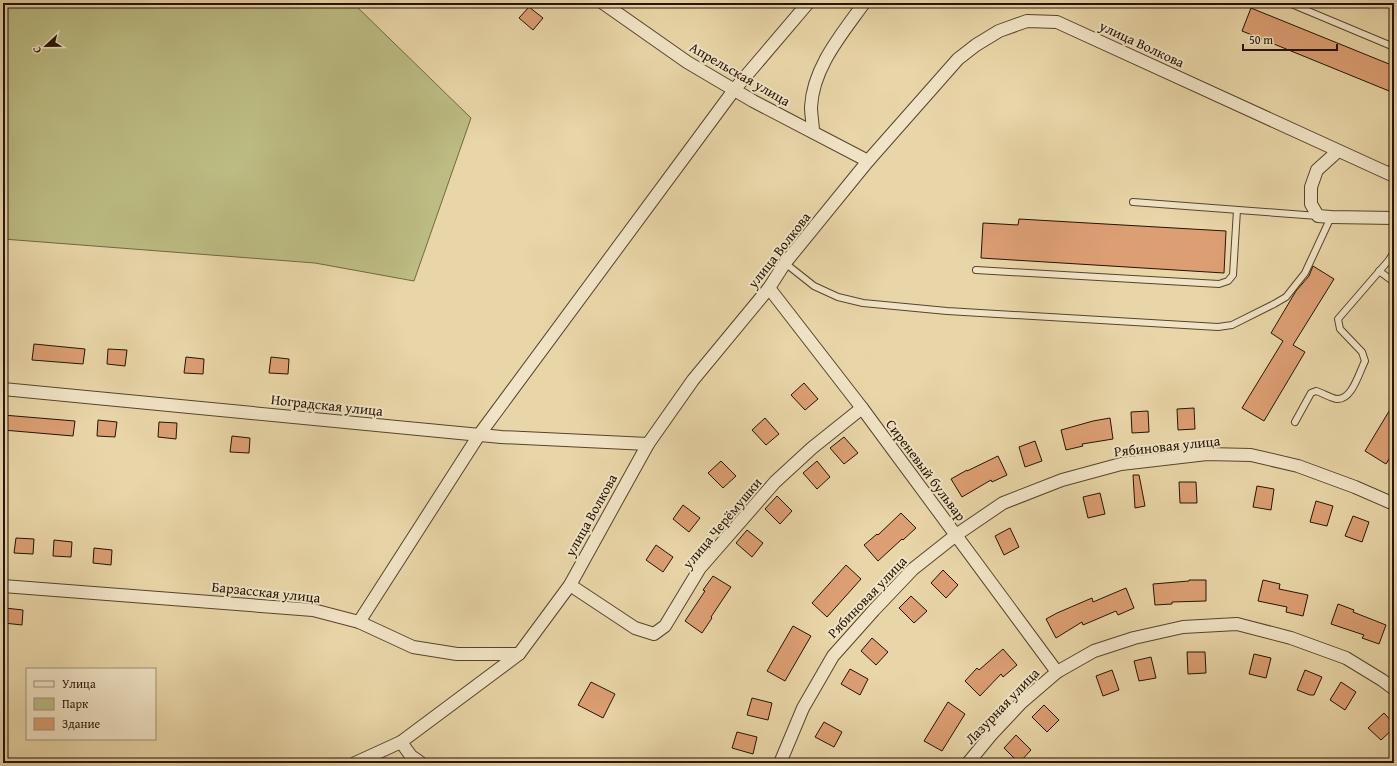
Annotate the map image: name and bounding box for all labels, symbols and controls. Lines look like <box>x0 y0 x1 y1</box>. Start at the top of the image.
street label: улица Волкова <box>1095 15 1188 73</box>
north arrow <box>26 26 66 66</box>
scale bar <box>1243 26 1337 52</box>
text: 50 m <box>1249 31 1273 48</box>
street label: Апрельская улица <box>686 37 794 111</box>
text: С <box>28 44 45 56</box>
street label: улица Волкова <box>742 207 815 293</box>
street label: Ноградская улица <box>270 389 384 421</box>
street label: Сиреневый бульвар <box>881 415 971 525</box>
street label: Рябиновая улица <box>1113 430 1221 462</box>
street label: улица Волкова <box>560 470 622 561</box>
street label: улица Черёмушки <box>677 473 766 574</box>
street label: Рябиновая улица <box>823 551 912 642</box>
street label: Барзасская улица <box>211 576 322 608</box>
street label: Лазурная улица <box>960 663 1044 749</box>
legend <box>26 668 156 740</box>
text: Улица <box>62 675 96 692</box>
text: Парк <box>62 695 89 712</box>
text: Здание <box>62 715 101 732</box>

